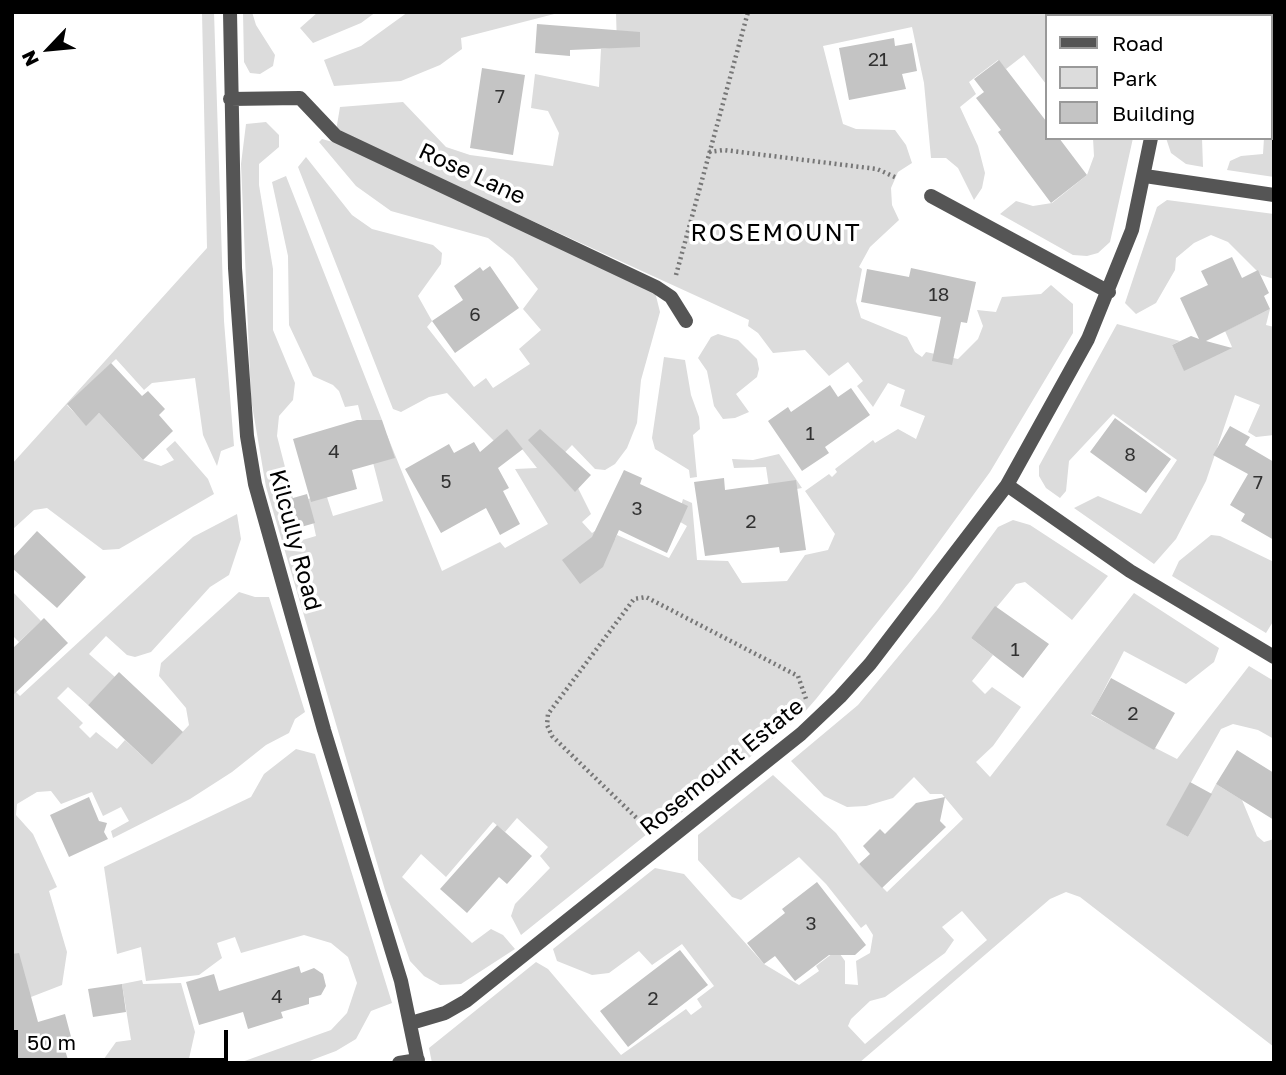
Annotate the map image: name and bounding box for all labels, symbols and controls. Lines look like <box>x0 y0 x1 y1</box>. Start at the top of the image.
north arrow <box>14 14 84 84</box>
legend <box>1044 14 1272 140</box>
text: Road <box>1112 30 1163 56</box>
text: N <box>16 47 43 70</box>
house number: 21 <box>868 49 888 71</box>
text: Park <box>1112 65 1157 91</box>
house number: 7 <box>495 86 505 108</box>
text: Building <box>1112 100 1195 126</box>
street label: Rose Lane <box>414 137 530 211</box>
district label: ROSEMOUNT <box>692 219 860 247</box>
house number: 18 <box>929 284 949 306</box>
house number: 6 <box>469 304 481 326</box>
house number: 1 <box>805 423 815 445</box>
house number: 4 <box>328 441 340 463</box>
house number: 8 <box>1124 444 1136 466</box>
street label: Kilcully Road <box>263 466 327 614</box>
house number: 5 <box>440 471 452 493</box>
house number: 7 <box>1253 472 1263 494</box>
house number: 3 <box>631 498 643 520</box>
house number: 2 <box>745 511 757 533</box>
house number: 1 <box>1010 639 1020 661</box>
street label: Rosemount Estate <box>635 693 809 841</box>
house number: 2 <box>1127 703 1139 725</box>
house number: 3 <box>805 913 817 935</box>
house number: 4 <box>271 986 283 1008</box>
house number: 2 <box>647 988 659 1010</box>
scale bar <box>18 1016 231 1060</box>
text: 50 m <box>27 1029 76 1055</box>

